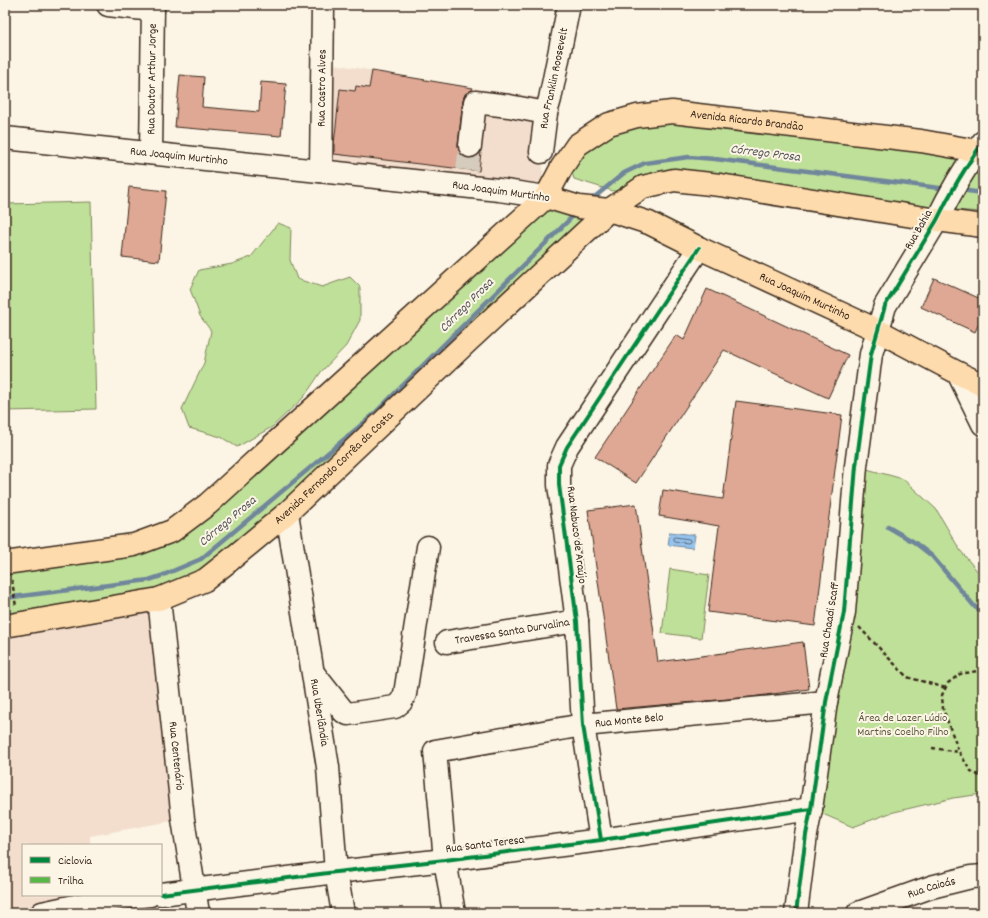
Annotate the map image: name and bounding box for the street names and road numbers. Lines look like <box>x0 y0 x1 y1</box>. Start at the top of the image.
street label: Rua Doutor Arthur Jorge <box>143 23 161 135</box>
street label: Rua Franklin Roosevelt <box>536 25 573 130</box>
street label: Rua Castro Alves <box>313 49 331 127</box>
street label: Avenida Ricardo Brandão <box>689 106 804 136</box>
street label: Rua Joaquim Murtinho <box>129 143 229 170</box>
street label: Rua Joaquim Murtinho <box>451 177 551 207</box>
street label: Rua Bahia <box>901 206 938 253</box>
street label: Rua Joaquim Murtinho <box>757 268 853 325</box>
street label: Avenida Fernando Corrêa da Costa <box>271 407 398 529</box>
street label: Rua Nabuco de Araújo <box>562 485 590 585</box>
street label: Rua Chaadi Scaff <box>816 581 844 659</box>
street label: Travessa Santa Durvalina <box>454 614 571 649</box>
street label: Rua Uberlândia <box>305 677 333 748</box>
street label: Rua Monte Belo <box>594 709 664 732</box>
street label: Rua Centenário <box>164 721 188 792</box>
street label: Rua Santa Teresa <box>445 832 526 858</box>
street label: Rua Caioás <box>905 873 958 903</box>

